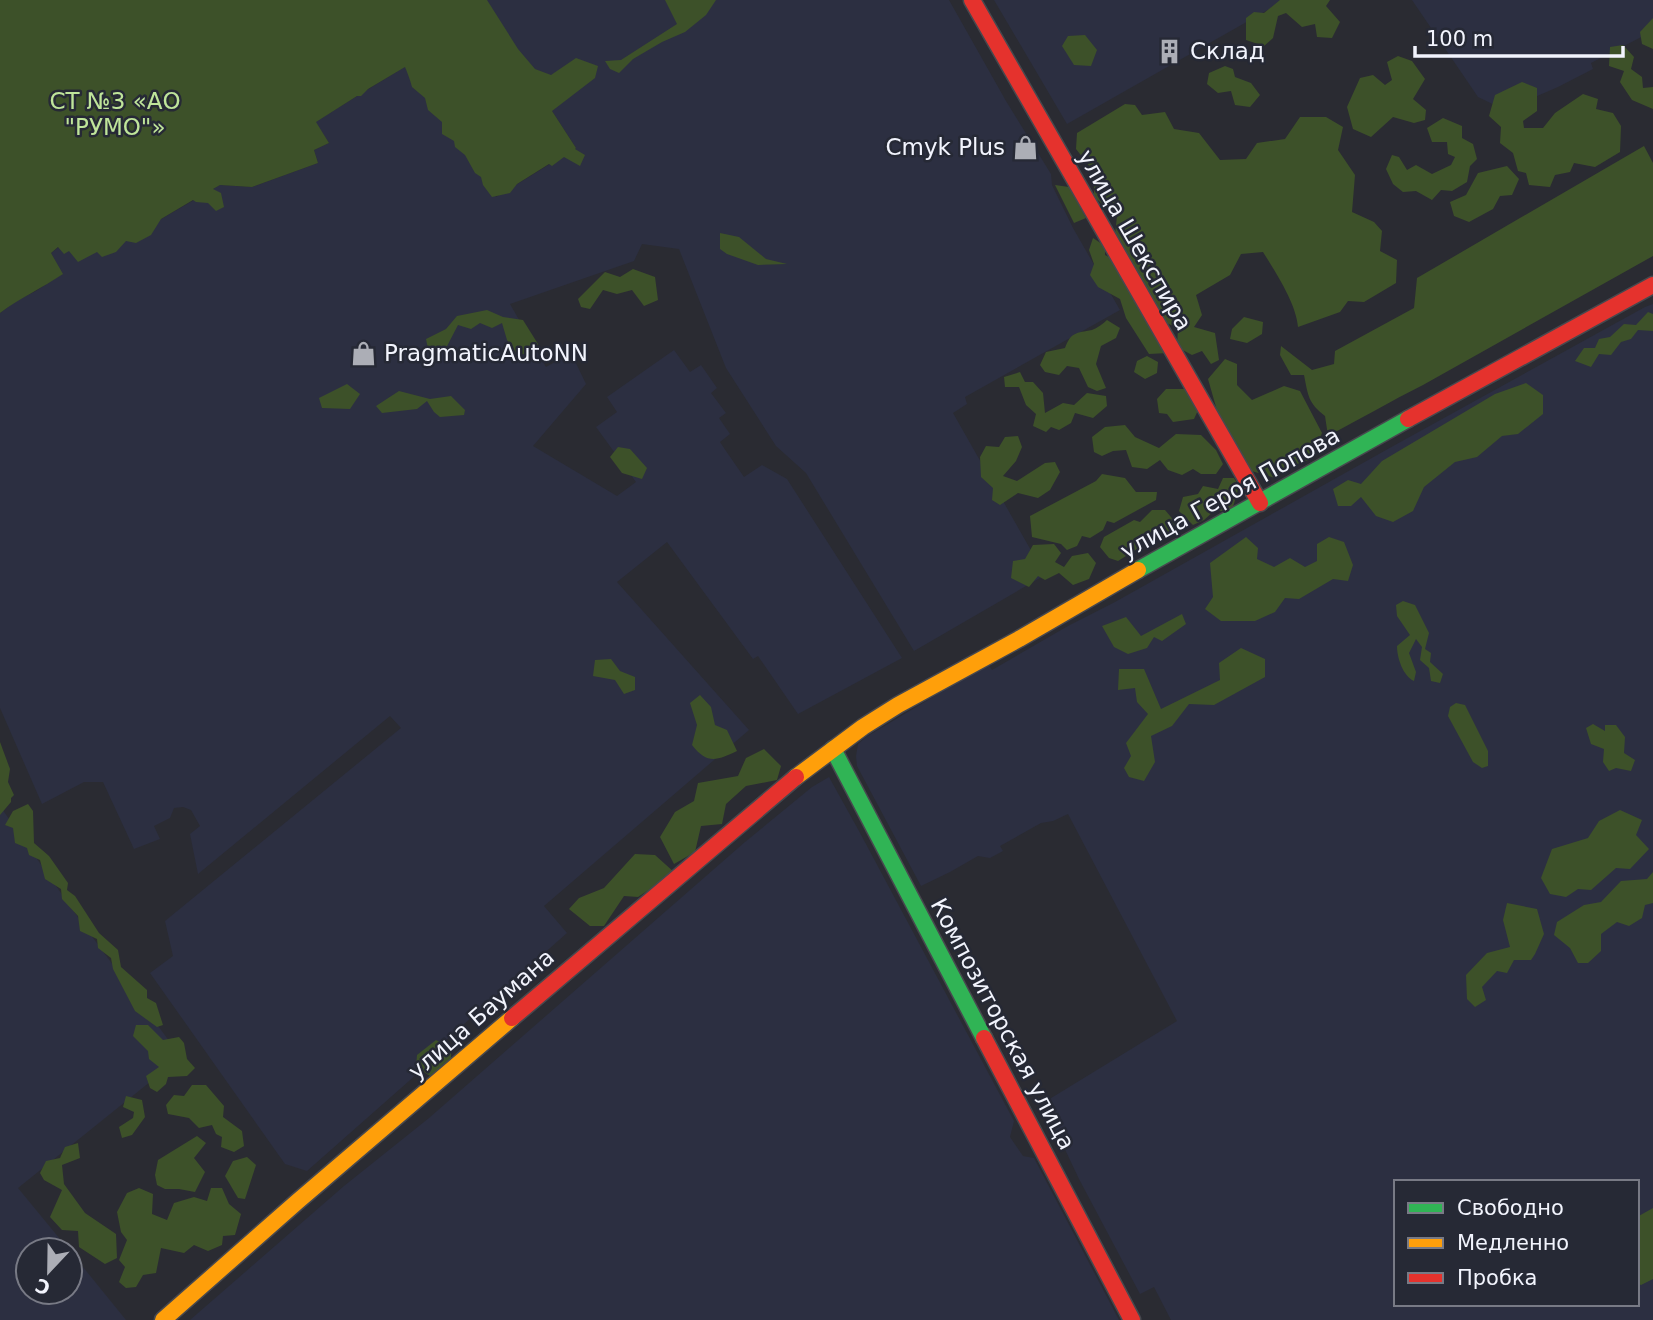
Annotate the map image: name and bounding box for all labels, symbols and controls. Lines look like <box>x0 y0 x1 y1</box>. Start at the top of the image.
scale bar <box>1415 14 1623 58</box>
text: 100 m <box>1426 27 1493 51</box>
building icon: Склад <box>1156 37 1184 65</box>
place label: Склад <box>1190 38 1265 64</box>
park label: СТ №3 «АО "РУМО"» <box>49 88 181 140</box>
shop icon: Cmyk Plus <box>1011 133 1039 161</box>
place label: Cmyk Plus <box>885 134 1005 160</box>
street label: улица Шекспира <box>1073 145 1197 335</box>
shop icon: PragmaticAutoNN <box>350 339 378 367</box>
place label: PragmaticAutoNN <box>384 340 588 366</box>
street label: улица Героя Попова <box>1116 422 1344 564</box>
street label: Композиторская улица <box>926 894 1080 1154</box>
street label: улица Баумана <box>403 944 559 1084</box>
legend <box>1394 1180 1639 1306</box>
text: Свободно <box>1457 1196 1564 1220</box>
text: Медленно <box>1457 1231 1569 1255</box>
north arrow <box>14 1236 84 1306</box>
text: Пробка <box>1457 1266 1537 1290</box>
text: С <box>32 1274 53 1300</box>

